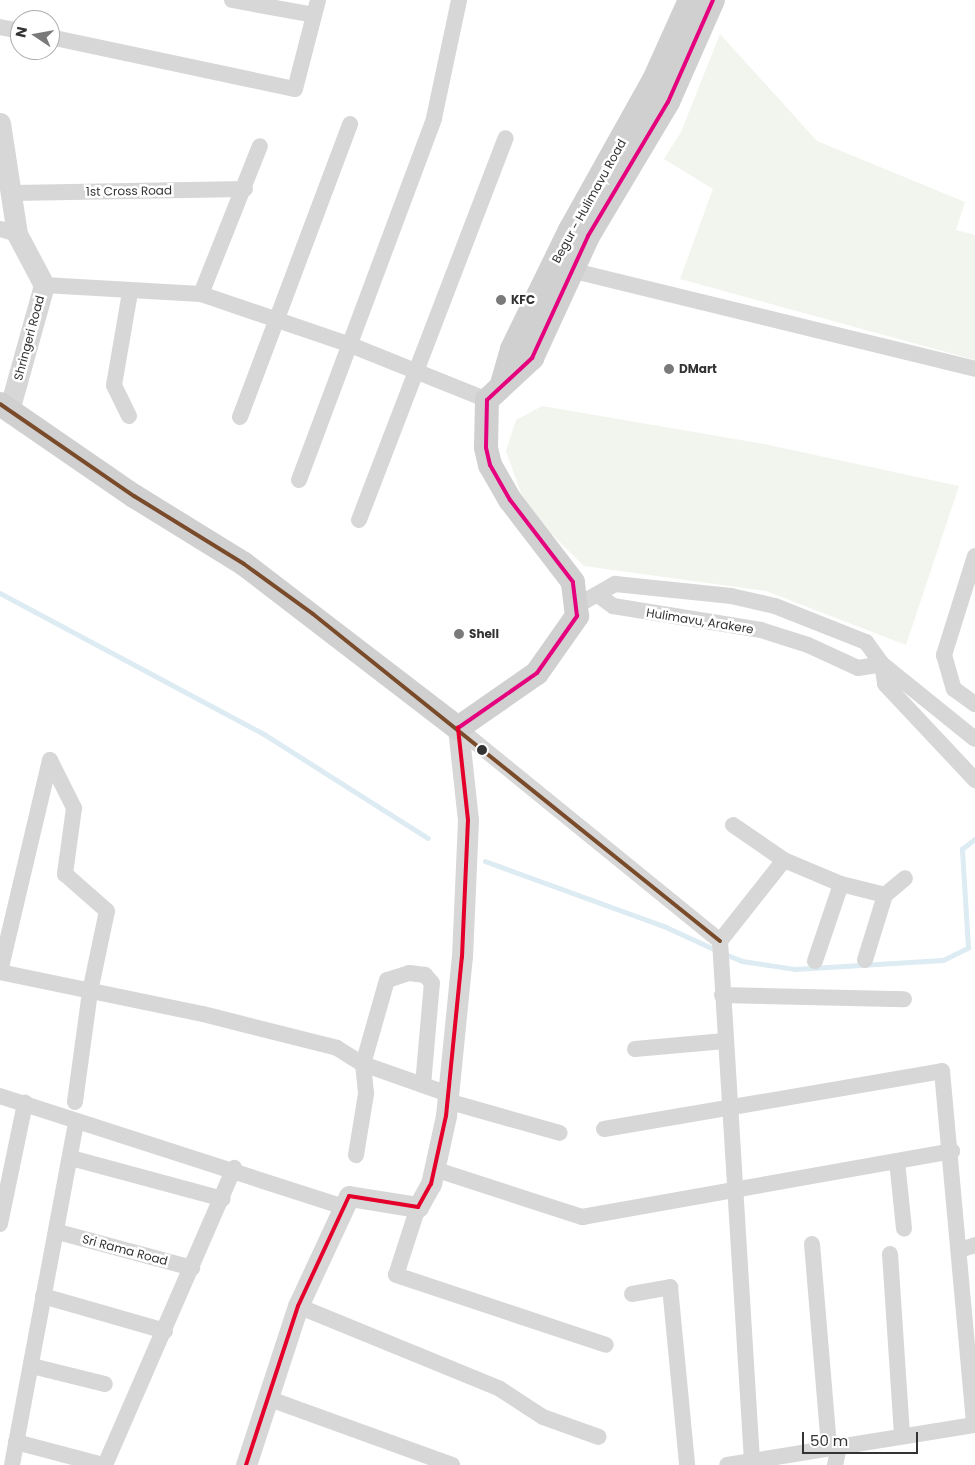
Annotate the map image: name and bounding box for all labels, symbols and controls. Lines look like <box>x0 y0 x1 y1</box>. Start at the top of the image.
north arrow <box>10 10 60 60</box>
text: N <box>10 25 32 39</box>
street label: Begur - Hulimavu Road <box>549 137 629 265</box>
street label: 1st Cross Road <box>86 183 172 199</box>
place label: KFC <box>511 293 535 307</box>
street label: Shringeri Road <box>11 294 47 382</box>
marker: KFC <box>495 294 507 306</box>
place label: DMart <box>679 362 717 376</box>
marker: DMart <box>663 363 675 375</box>
street label: Hulimavu, Arakere <box>645 605 755 637</box>
place label: Shell <box>469 627 499 641</box>
marker: Shell <box>453 628 465 640</box>
unlabelled marker <box>477 745 487 755</box>
street label: Sri Rama Road <box>81 1232 169 1268</box>
scale bar <box>805 1422 921 1454</box>
text: 50 m <box>810 1430 848 1451</box>

